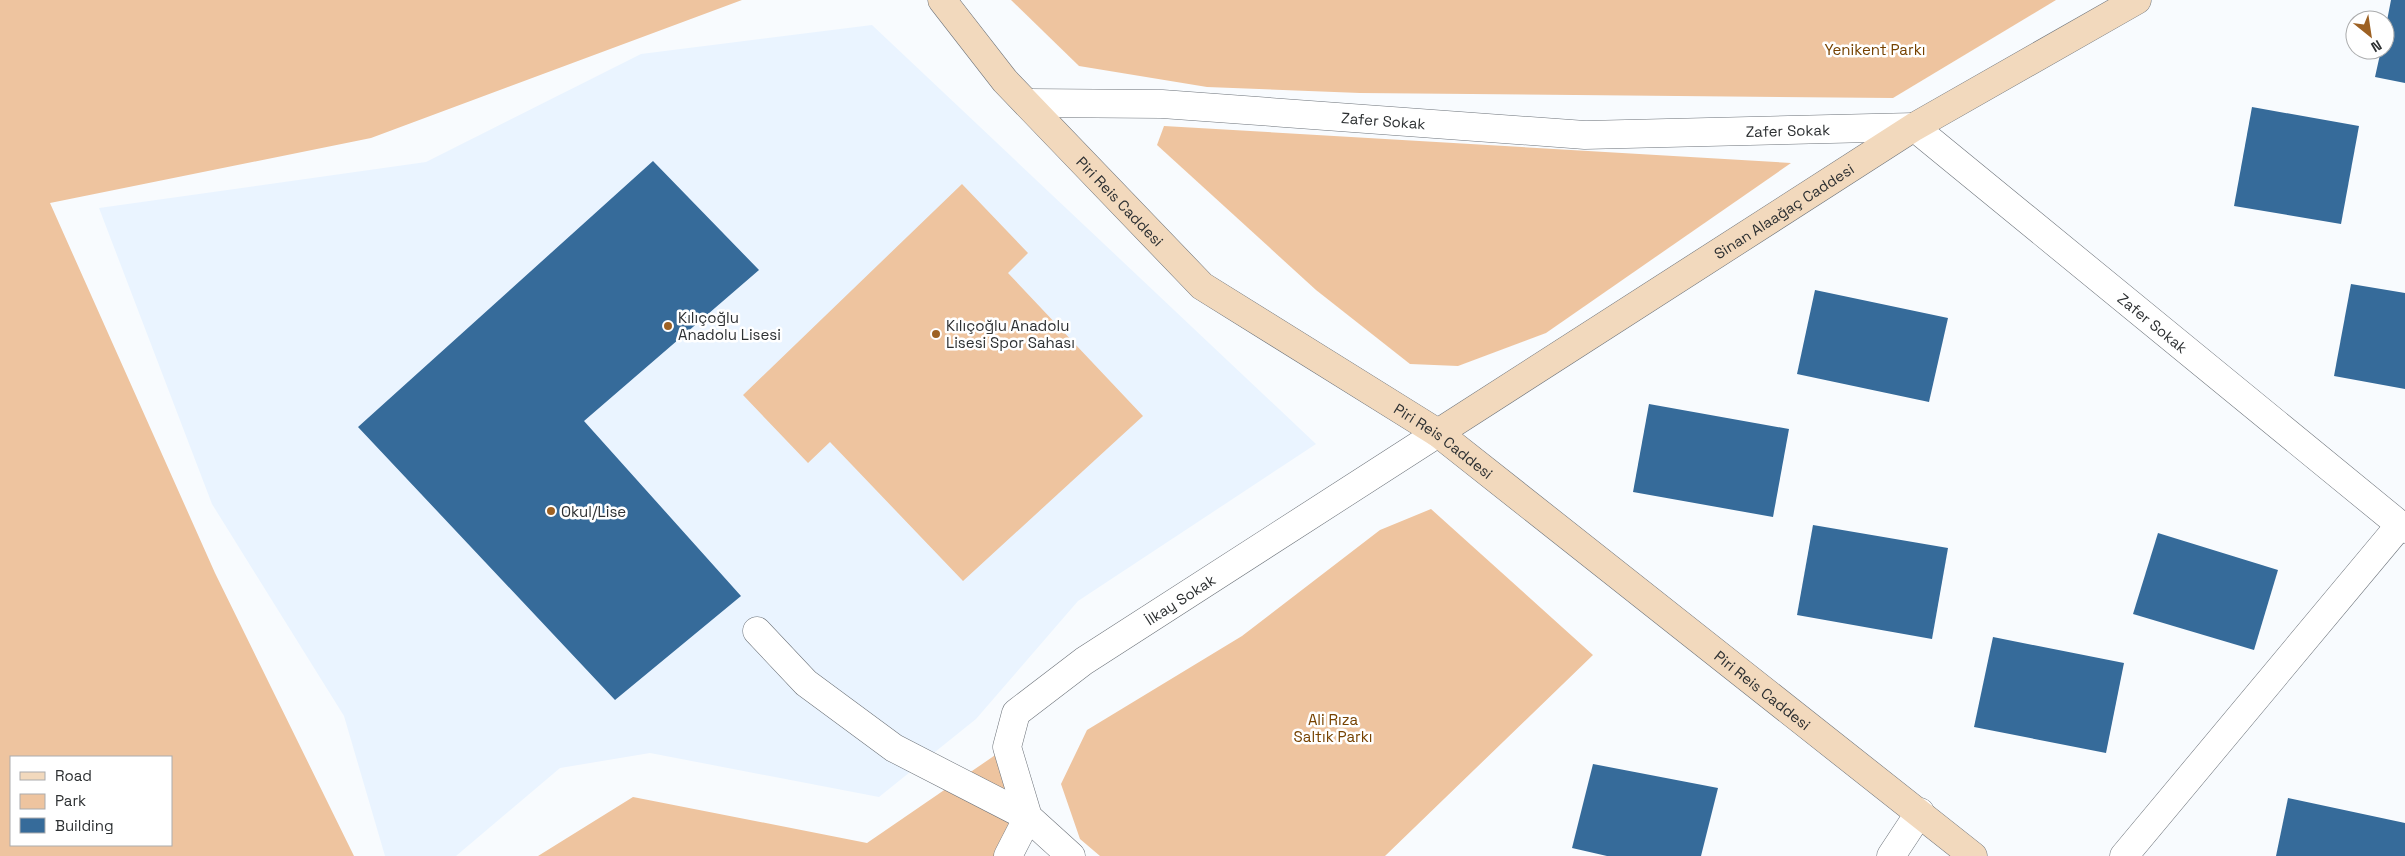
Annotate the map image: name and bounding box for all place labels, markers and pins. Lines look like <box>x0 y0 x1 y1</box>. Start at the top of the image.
place label: Kılıçoğlu Anadolu Lisesi <box>678 308 781 344</box>
place label: Kılıçoğlu Anadolu Lisesi Spor Sahası <box>946 316 1075 352</box>
marker: Kılıçoğlu Anadolu Lisesi <box>662 320 674 332</box>
marker: Kılıçoğlu Anadolu Lisesi Spor Sahası <box>930 328 942 340</box>
place label: Okul/Lise <box>561 502 626 521</box>
marker: Okul/Lise <box>545 505 557 517</box>

